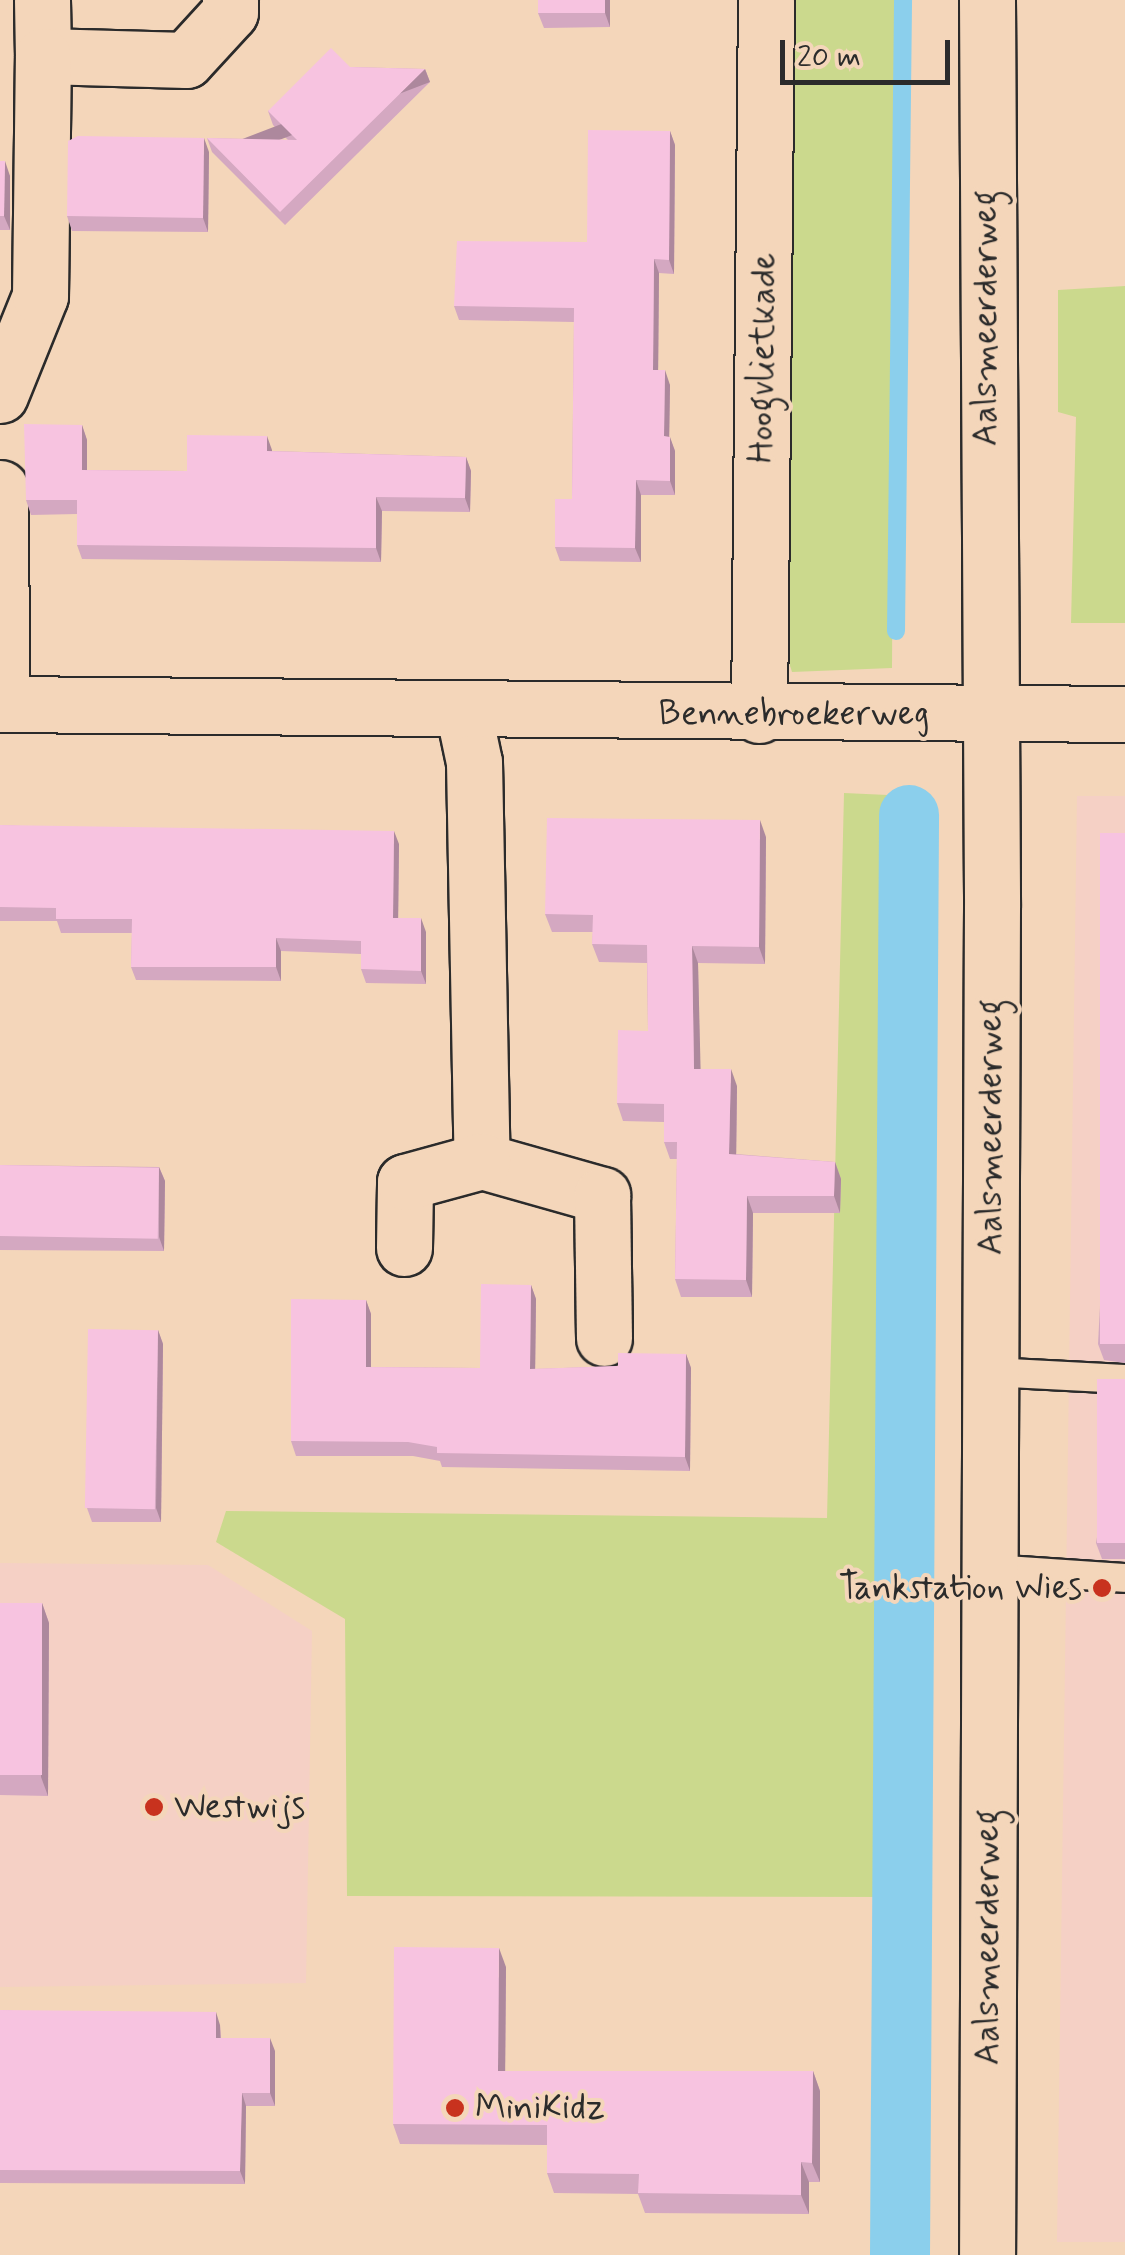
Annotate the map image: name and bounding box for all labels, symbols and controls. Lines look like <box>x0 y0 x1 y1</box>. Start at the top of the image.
scale bar <box>785 20 955 82</box>
text: 20 m <box>797 38 861 77</box>
street label: Aalsmeerderweg <box>965 190 1007 446</box>
street label: Hoogvlietkade <box>740 252 786 464</box>
street label: Bennebroekerweg <box>659 693 929 735</box>
street label: Aalsmeerderweg <box>970 999 1012 1255</box>
place label: Tankstation Wies <box>836 1567 1082 1609</box>
marker: Tankstation Wies <box>1091 1577 1113 1599</box>
place label: Westwijs <box>174 1786 305 1828</box>
marker: Westwijs <box>143 1796 165 1818</box>
street label: Aalsmeerderweg <box>967 1809 1009 2065</box>
place label: MiniKidz <box>475 2087 605 2129</box>
marker: MiniKidz <box>444 2097 466 2119</box>

